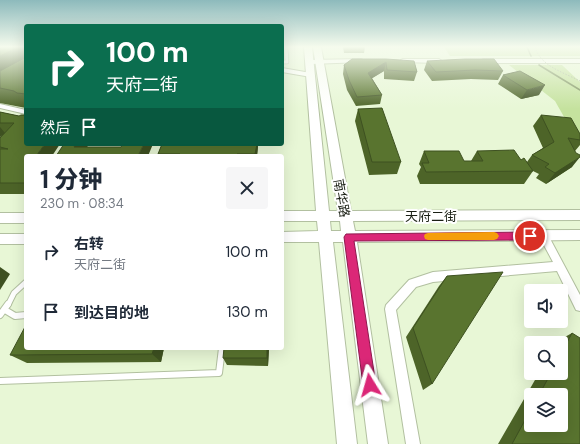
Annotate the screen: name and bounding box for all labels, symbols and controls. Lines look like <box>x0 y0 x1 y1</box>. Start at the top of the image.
text: 100 m <box>106 34 189 71</box>
icon: right <box>40 40 92 92</box>
text: 天府二街 <box>106 73 178 97</box>
icon: arrive <box>78 116 100 138</box>
text: 然后 <box>40 118 70 138</box>
text: 1 分钟 <box>40 164 102 195</box>
button: close <box>226 167 268 209</box>
street label: 南华路 <box>330 177 353 219</box>
text: 230 m · 08:34 <box>40 195 124 212</box>
street label: 天府二街 <box>405 208 457 225</box>
pin <box>513 219 547 253</box>
icon: arrive <box>519 225 541 247</box>
text: 右转 <box>74 234 104 254</box>
icon: right <box>40 241 62 263</box>
text: 100 m <box>225 242 268 262</box>
text: 天府二街 <box>74 256 126 273</box>
map controls <box>524 284 568 432</box>
button: sound <box>524 284 568 328</box>
icon: arrive <box>40 301 62 323</box>
text: 130 m <box>227 302 268 322</box>
text: 到达目的地 <box>74 303 149 323</box>
button: search <box>524 336 568 380</box>
position arrow <box>349 364 391 406</box>
button: layers <box>524 388 568 432</box>

